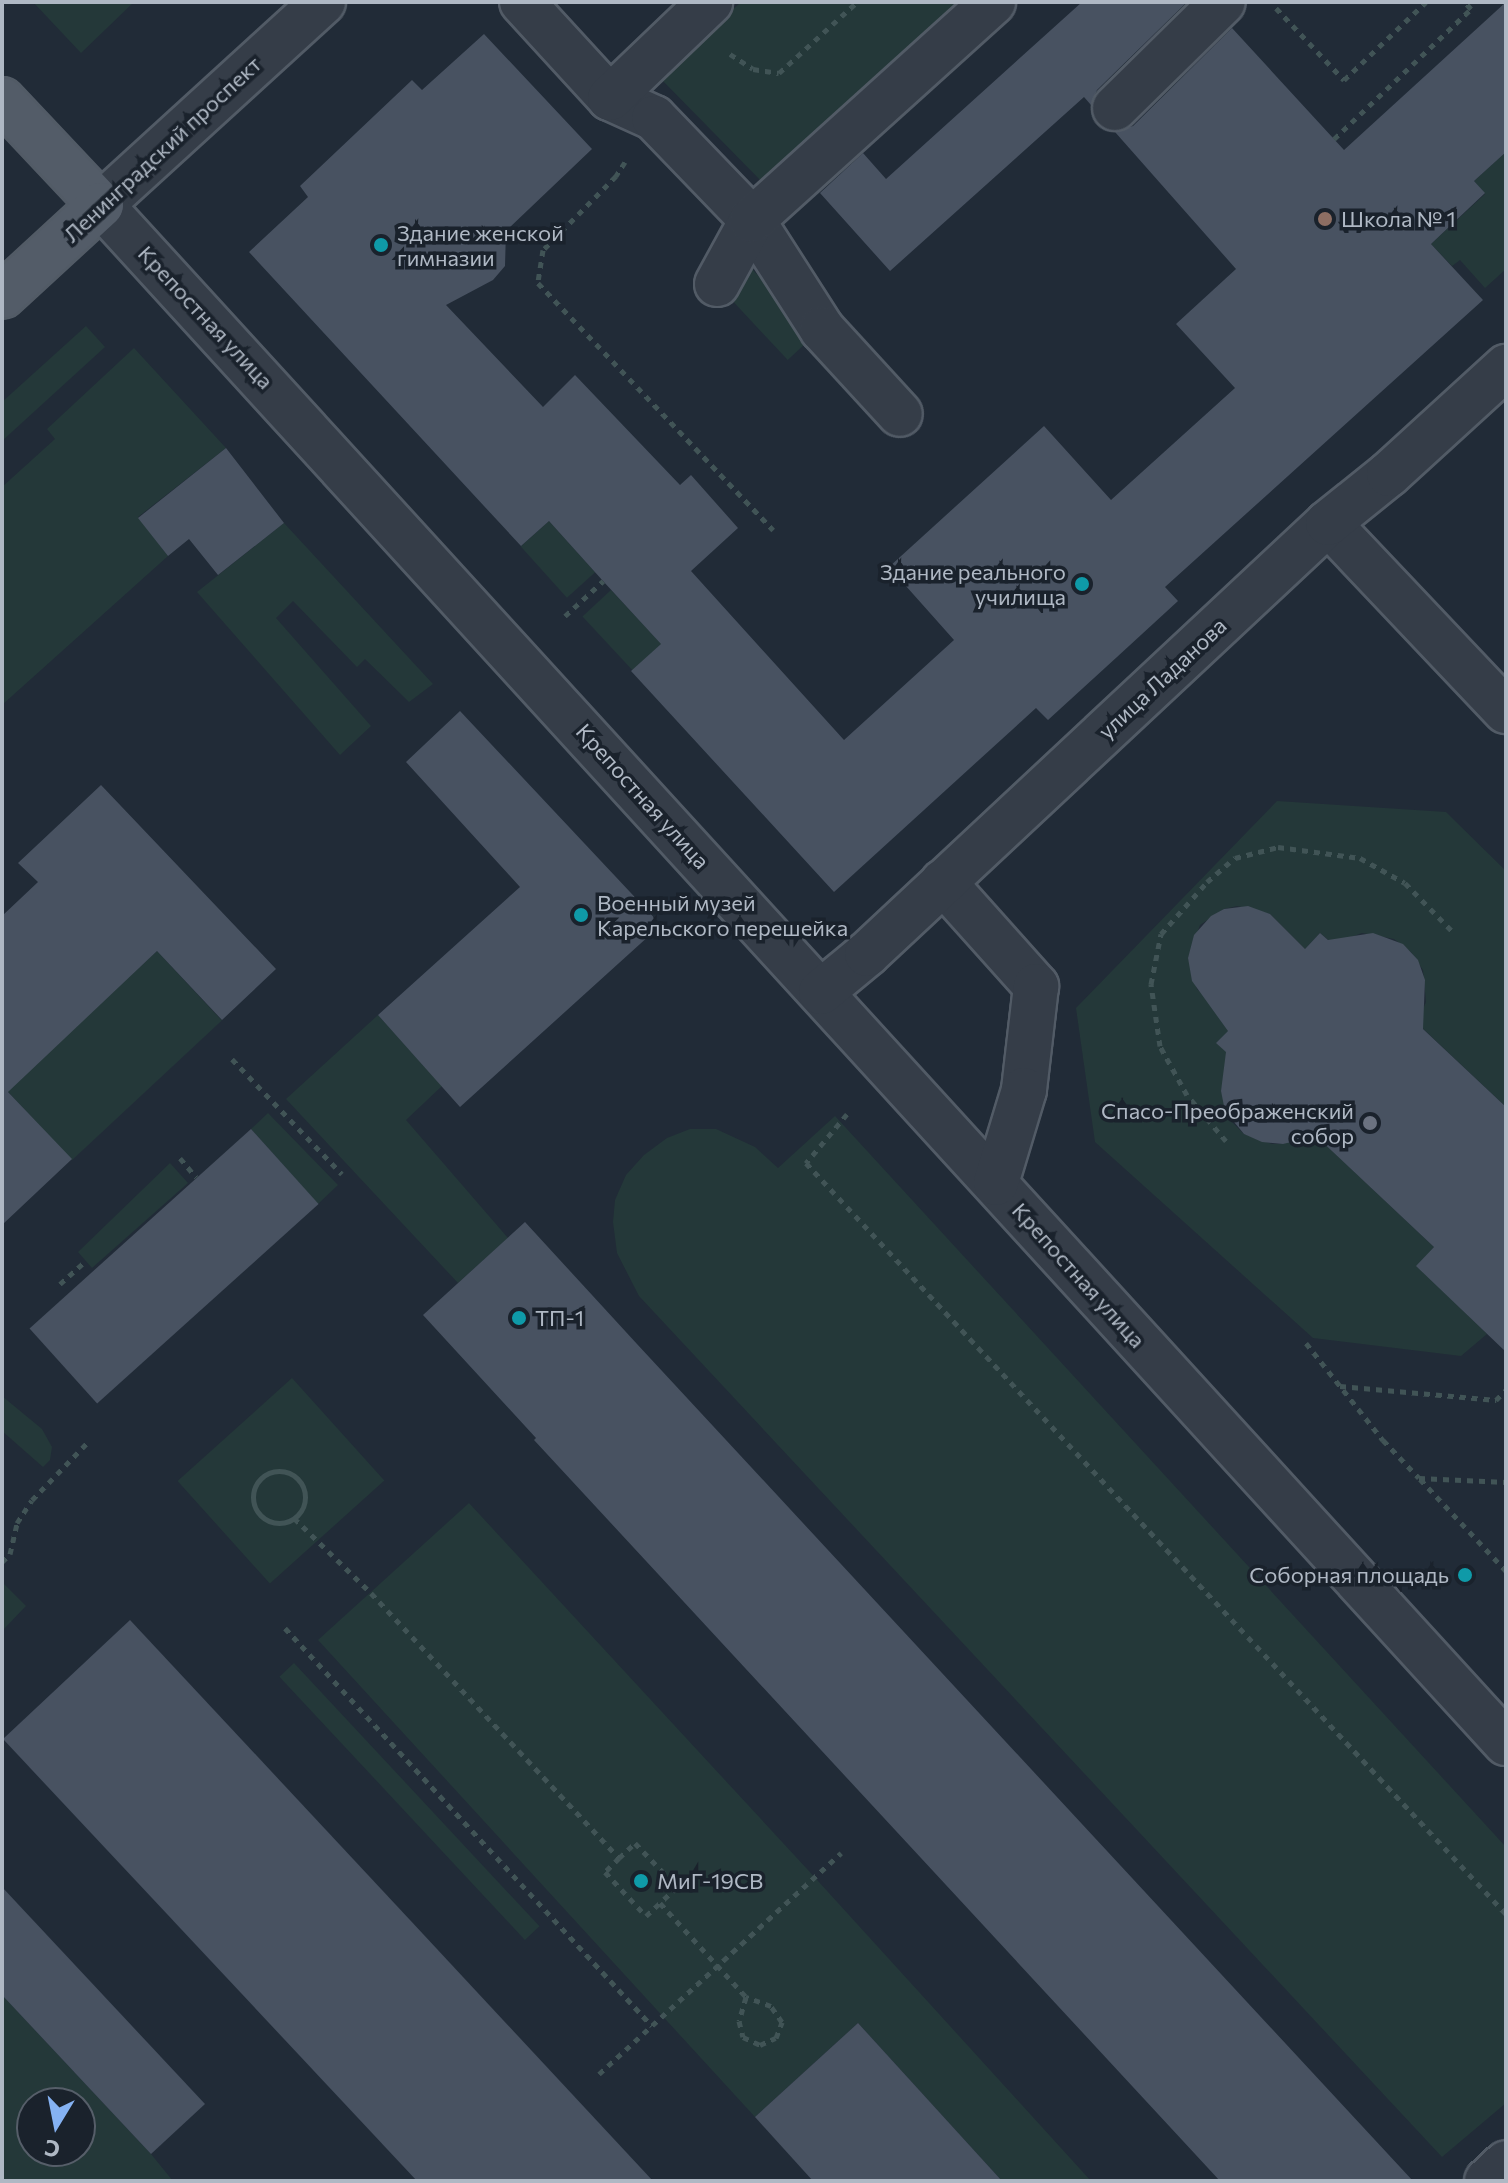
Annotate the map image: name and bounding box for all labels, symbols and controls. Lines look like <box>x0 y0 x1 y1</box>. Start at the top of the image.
street label: Ленинградский проспект <box>58 51 266 247</box>
place label: Школа № 1 <box>1341 206 1456 232</box>
marker: Школа № 1 <box>1316 210 1334 228</box>
place label: Здание женской гимназии <box>397 219 564 270</box>
marker: Здание женской гимназии <box>372 236 390 254</box>
street label: Крепостная улица <box>133 240 279 394</box>
place label: Здание реального училища <box>880 558 1066 610</box>
marker: Здание реального училища <box>1073 575 1091 593</box>
street label: улица Ладанова <box>1093 612 1231 744</box>
street label: Крепостная улица <box>571 718 715 874</box>
place label: Военный музей Карельского перешейка <box>597 889 848 940</box>
marker: Военный музей Карельского перешейка <box>572 906 590 924</box>
place label: Спасо-Преображенский собор <box>1101 1097 1354 1148</box>
marker: Спасо-Преображенский собор <box>1361 1114 1379 1132</box>
street label: Крепостная улица <box>1007 1197 1151 1353</box>
place label: ТП-1 <box>535 1305 584 1331</box>
marker: ТП-1 <box>510 1309 528 1327</box>
place label: Соборная площадь <box>1249 1562 1449 1588</box>
marker: Соборная площадь <box>1456 1566 1474 1584</box>
place label: МиГ-19СВ <box>657 1868 763 1894</box>
marker: МиГ-19СВ <box>632 1872 650 1890</box>
north arrow <box>16 2087 96 2167</box>
text: С <box>42 2135 62 2164</box>

